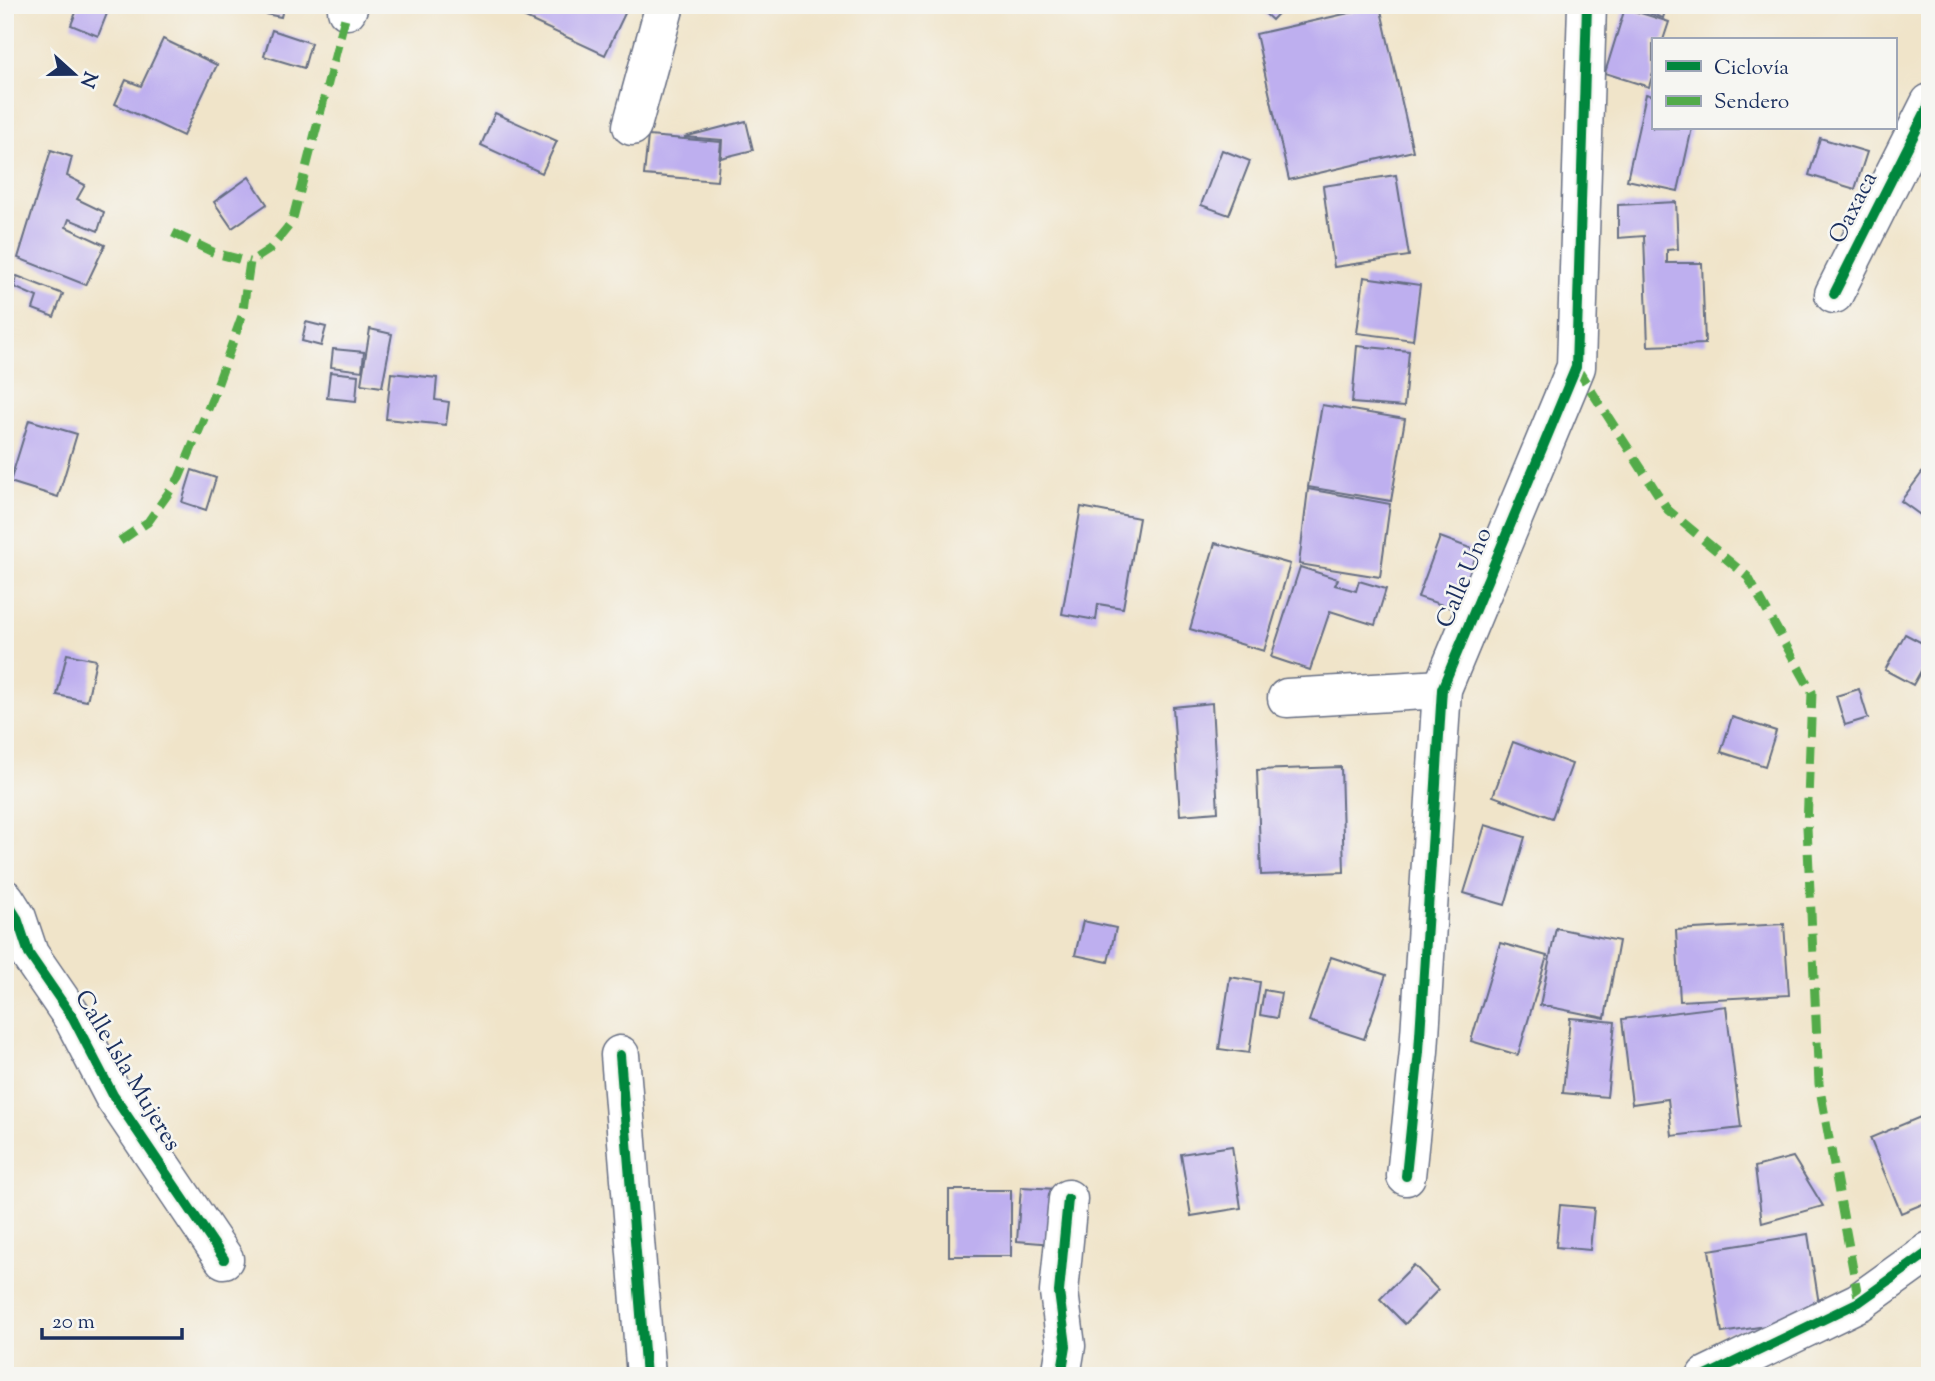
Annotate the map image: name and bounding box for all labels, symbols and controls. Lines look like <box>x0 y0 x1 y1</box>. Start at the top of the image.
north arrow <box>38 38 108 108</box>
legend <box>1652 38 1896 130</box>
text: Ciclovía <box>1714 54 1789 84</box>
text: N <box>72 67 103 91</box>
text: Sendero <box>1714 88 1789 118</box>
street label: Oaxaca <box>1821 166 1887 250</box>
street label: Calle Uno <box>1429 522 1501 634</box>
street label: Calle Isla Mujeres <box>65 984 189 1158</box>
scale bar <box>42 1297 182 1341</box>
text: 20 m <box>52 1308 95 1338</box>

